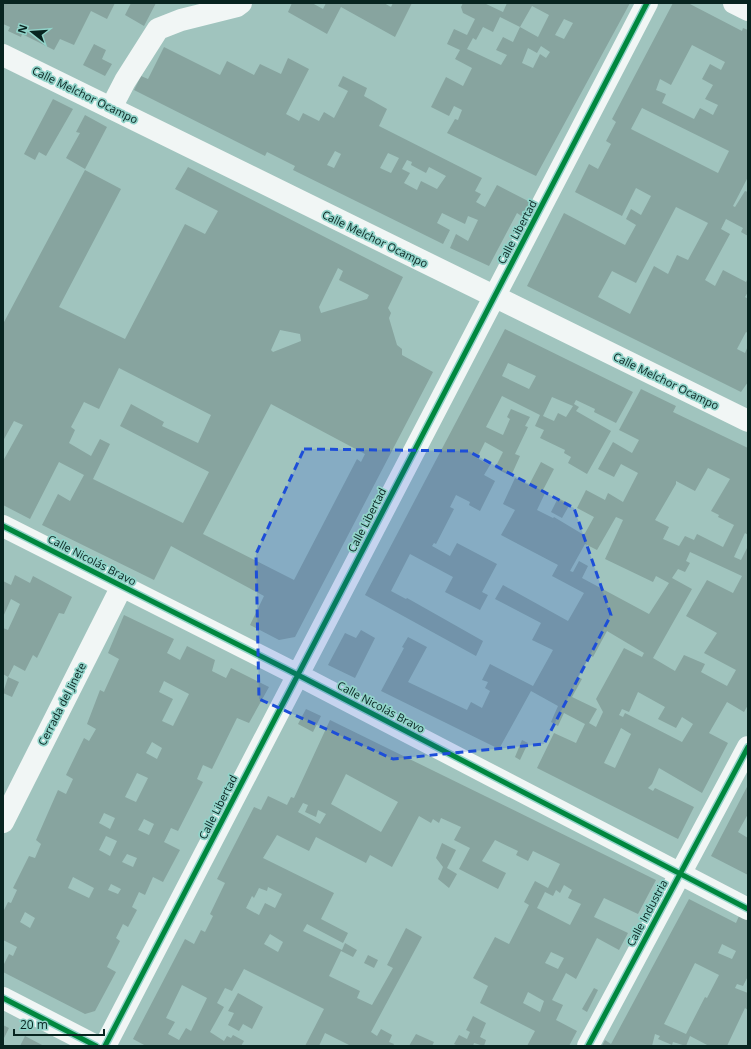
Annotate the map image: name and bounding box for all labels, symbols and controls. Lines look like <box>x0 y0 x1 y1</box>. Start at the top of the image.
north arrow <box>12 12 52 52</box>
text: N <box>13 22 30 35</box>
street label: Calle Melchor Ocampo <box>30 62 141 127</box>
street label: Calle Libertad <box>493 197 540 266</box>
street label: Calle Melchor Ocampo <box>320 206 431 271</box>
street label: Calle Melchor Ocampo <box>611 348 722 413</box>
street label: Calle Libertad <box>344 485 389 555</box>
street label: Calle Nicolás Bravo <box>45 531 139 589</box>
street label: Cerrada del Jinete <box>34 660 89 748</box>
street label: Calle Nicolás Bravo <box>335 677 428 736</box>
street label: Calle Libertad <box>195 772 240 842</box>
street label: Calle Industria <box>623 877 670 949</box>
scale bar <box>14 1011 104 1037</box>
text: 20 m <box>20 1016 48 1033</box>

